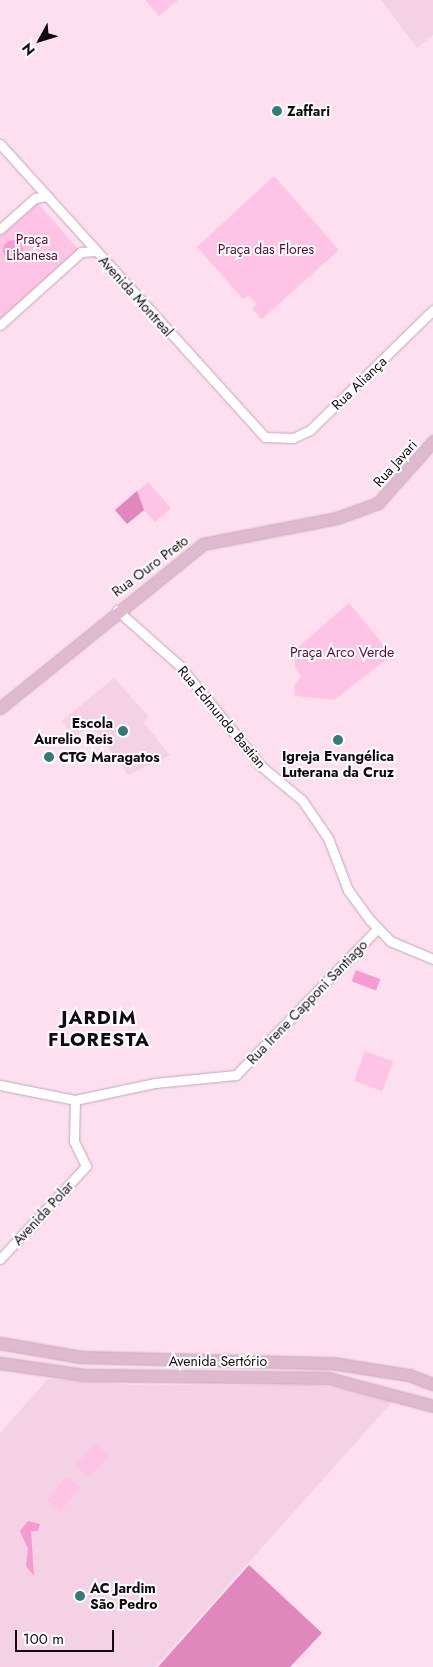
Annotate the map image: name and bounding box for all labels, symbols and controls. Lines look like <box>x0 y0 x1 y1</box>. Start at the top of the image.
north arrow <box>15 15 65 65</box>
text: N <box>17 39 40 60</box>
place label: Zaffari <box>287 103 330 119</box>
marker: Zaffari <box>271 105 283 117</box>
park label: Praça Libanesa <box>6 231 58 264</box>
park label: Praça das Flores <box>218 241 314 257</box>
street label: Avenida Montreal <box>95 252 177 340</box>
street label: Rua Aliança <box>328 353 390 413</box>
street label: Rua Javari <box>370 436 420 490</box>
street label: Rua Ouro Preto <box>109 532 191 600</box>
park label: Praça Arco Verde <box>290 644 394 660</box>
street label: Rua Edmundo Bastian <box>174 662 270 772</box>
place label: Escola Aurelio Reis <box>34 715 113 748</box>
marker: Escola Aurelio Reis <box>117 725 129 737</box>
marker: Igreja Evangélica Luterana da Cruz <box>332 734 344 746</box>
place label: Igreja Evangélica Luterana da Cruz <box>282 748 394 780</box>
place label: CTG Maragatos <box>59 749 160 765</box>
marker: CTG Maragatos <box>43 751 55 763</box>
street label: Rua Irene Capponi Santiago <box>243 936 371 1068</box>
district label: JARDIM FLORESTA <box>47 1007 151 1051</box>
street label: Avenida Polar <box>9 1178 77 1248</box>
street label: Avenida Sertório <box>169 1353 267 1369</box>
place label: AC Jardim São Pedro <box>90 1580 158 1612</box>
marker: AC Jardim São Pedro <box>74 1590 86 1602</box>
scale bar <box>18 1620 116 1652</box>
text: 100 m <box>23 1628 64 1650</box>

